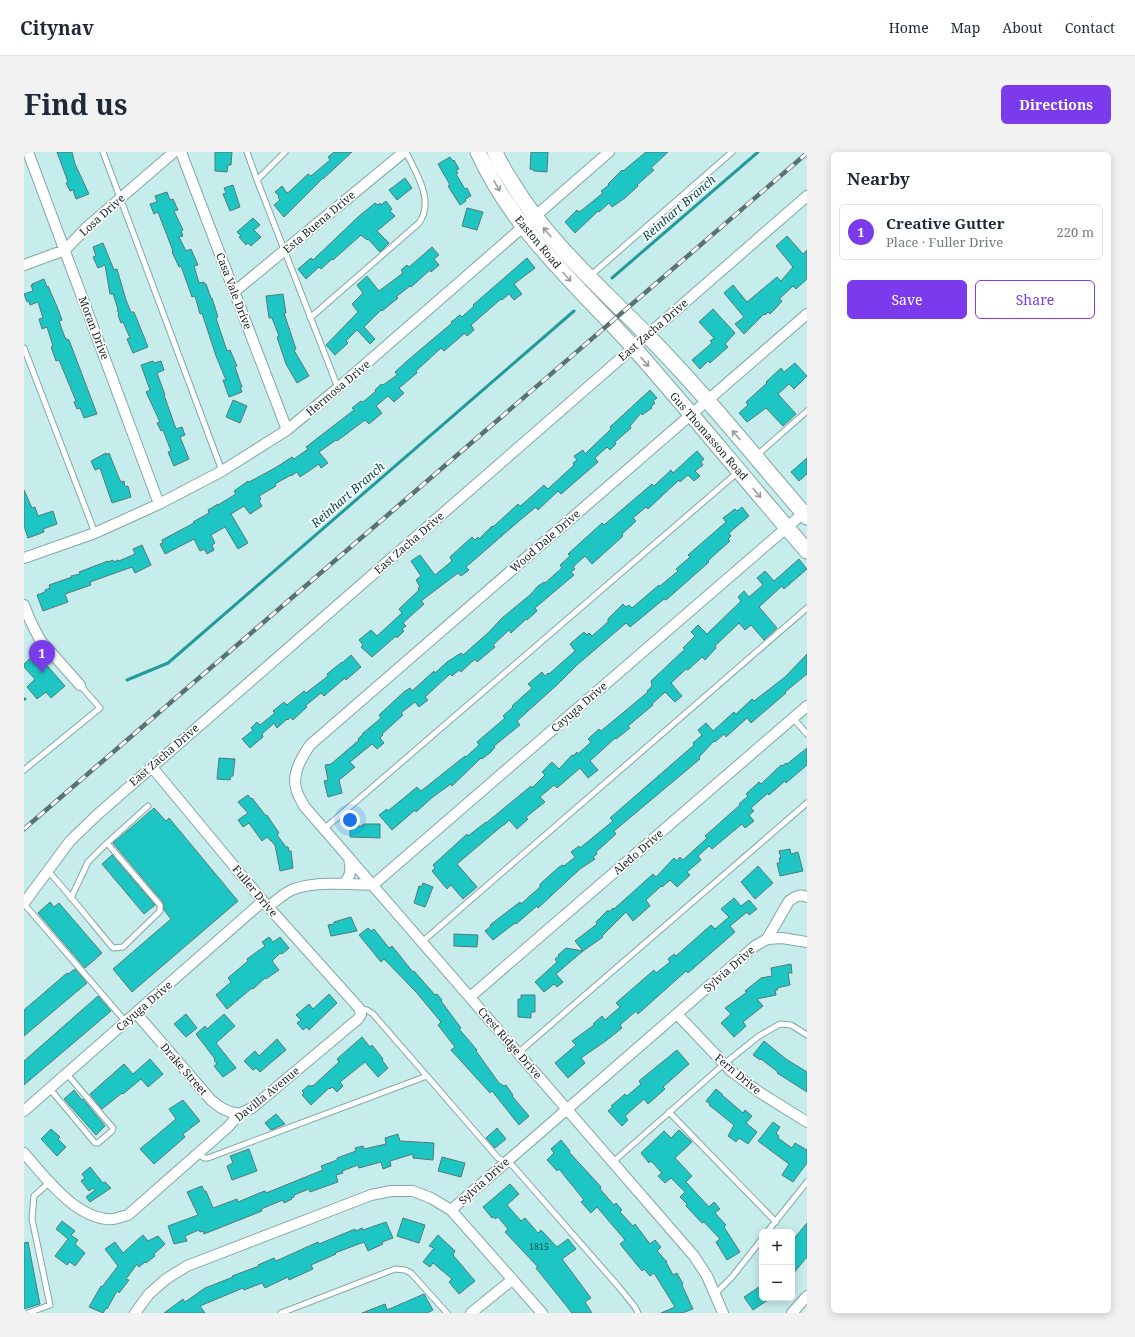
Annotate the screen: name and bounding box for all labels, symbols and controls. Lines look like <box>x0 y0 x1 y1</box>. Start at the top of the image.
text: Citynav <box>20 15 94 41</box>
text: Home <box>889 18 929 37</box>
text: Map <box>951 18 980 37</box>
text: About <box>1002 18 1043 37</box>
text: Contact <box>1065 18 1115 37</box>
text: Find us <box>24 85 128 123</box>
button: Directions <box>1001 85 1111 124</box>
text: Nearby <box>847 167 910 190</box>
water label: Reinhart Branch <box>637 171 719 245</box>
one-way arrow <box>493 180 501 192</box>
street label: Esta Buena Drive <box>279 187 358 256</box>
street label: Losa Drive <box>76 190 128 239</box>
street label: Easton Road <box>512 212 565 271</box>
text: Creative Gutter <box>886 213 1005 233</box>
text: 1 <box>857 223 865 241</box>
text: 220 m <box>1057 223 1094 241</box>
one-way arrow <box>543 226 552 237</box>
text: Place · Fuller Drive <box>886 233 1003 251</box>
street label: Casa Vale Drive <box>213 250 256 331</box>
one-way arrow <box>563 272 572 282</box>
button: Save <box>847 280 967 319</box>
button: Share <box>975 280 1095 319</box>
street label: Moran Drive <box>76 294 113 362</box>
street label: East Zacha Drive <box>615 295 691 364</box>
street label: Hermosa Drive <box>302 356 373 419</box>
one-way arrow <box>641 357 650 367</box>
street label: Gus Thomasson Road <box>667 388 752 483</box>
one-way arrow <box>732 430 741 440</box>
water label: Reinhart Branch <box>306 458 388 532</box>
one-way arrow <box>753 487 762 498</box>
street label: Wood Dale Drive <box>506 506 583 575</box>
street label: East Zacha Drive <box>371 508 447 577</box>
pin: 1 <box>29 640 55 673</box>
street label: Cayuga Drive <box>547 678 610 735</box>
street label: East Zacha Drive <box>126 720 202 789</box>
your location <box>340 810 360 830</box>
street label: Aledo Drive <box>609 826 666 878</box>
street label: Fuller Drive <box>229 862 282 920</box>
street label: Sylvia Drive <box>700 942 758 995</box>
street label: Cayuga Drive <box>112 977 175 1034</box>
street label: Crest Ridge Drive <box>475 1004 546 1082</box>
street label: Drake Street <box>157 1039 211 1098</box>
street label: Fern Drive <box>712 1050 765 1097</box>
street label: Davilla Avenue <box>231 1063 302 1124</box>
street label: Sylvia Drive <box>455 1154 512 1207</box>
map controls <box>759 1229 795 1301</box>
button: + <box>759 1229 795 1265</box>
house number: 1815 <box>529 1240 549 1253</box>
button: − <box>759 1265 795 1301</box>

